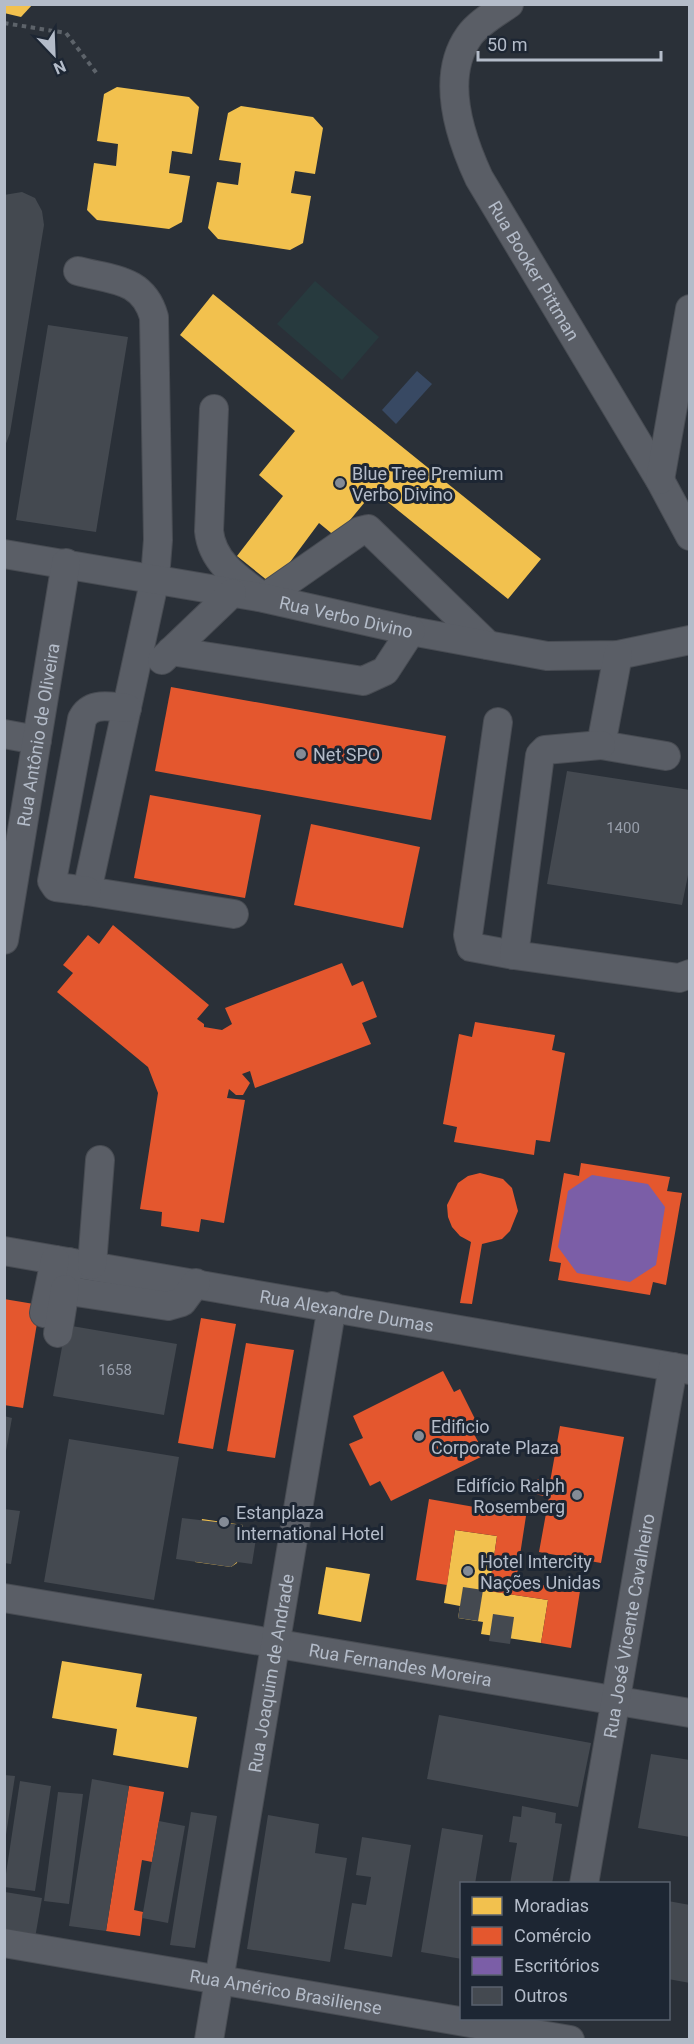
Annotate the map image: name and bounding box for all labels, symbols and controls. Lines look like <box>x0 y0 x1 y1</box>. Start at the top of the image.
north arrow <box>24 24 84 84</box>
scale bar <box>478 24 661 62</box>
text: 50 m <box>487 34 527 55</box>
text: N <box>51 56 69 78</box>
street label: Rua Booker Pittman <box>484 197 584 344</box>
place label: Blue Tree Premium Verbo Divino <box>352 463 503 505</box>
marker: Blue Tree Premium Verbo Divino <box>333 476 347 490</box>
street label: Rua Verbo Divino <box>277 591 415 642</box>
street label: Rua Antônio de Oliveira <box>12 642 63 828</box>
place label: Net SPO <box>313 744 380 765</box>
marker: Net SPO <box>294 747 308 761</box>
house number: 1400 <box>606 819 640 837</box>
street label: Rua Alexandre Dumas <box>258 1285 436 1336</box>
house number: 1658 <box>98 1361 132 1379</box>
place label: Edificio Corporate Plaza <box>431 1416 559 1458</box>
marker: Edificio Corporate Plaza <box>412 1429 426 1443</box>
place label: Edifício Ralph Rosemberg <box>456 1475 565 1517</box>
marker: Edifício Ralph Rosemberg <box>570 1488 584 1502</box>
place label: Estanplaza International Hotel <box>236 1502 384 1544</box>
street label: Rua José Vicente Cavalheiro <box>599 1512 658 1740</box>
marker: Estanplaza International Hotel <box>217 1515 231 1529</box>
place label: Hotel Intercity Nações Unidas <box>480 1551 601 1593</box>
marker: Hotel Intercity Nações Unidas <box>461 1564 475 1578</box>
street label: Rua Joaquim de Andrade <box>243 1572 297 1774</box>
street label: Rua Fernandes Moreira <box>307 1639 494 1690</box>
legend <box>460 1882 670 2020</box>
text: Moradias <box>514 1895 589 1916</box>
text: Comércio <box>514 1925 591 1946</box>
text: Escritórios <box>514 1955 599 1976</box>
street label: Rua Américo Brasiliense <box>188 1965 384 2018</box>
text: Outros <box>514 1985 568 2006</box>

